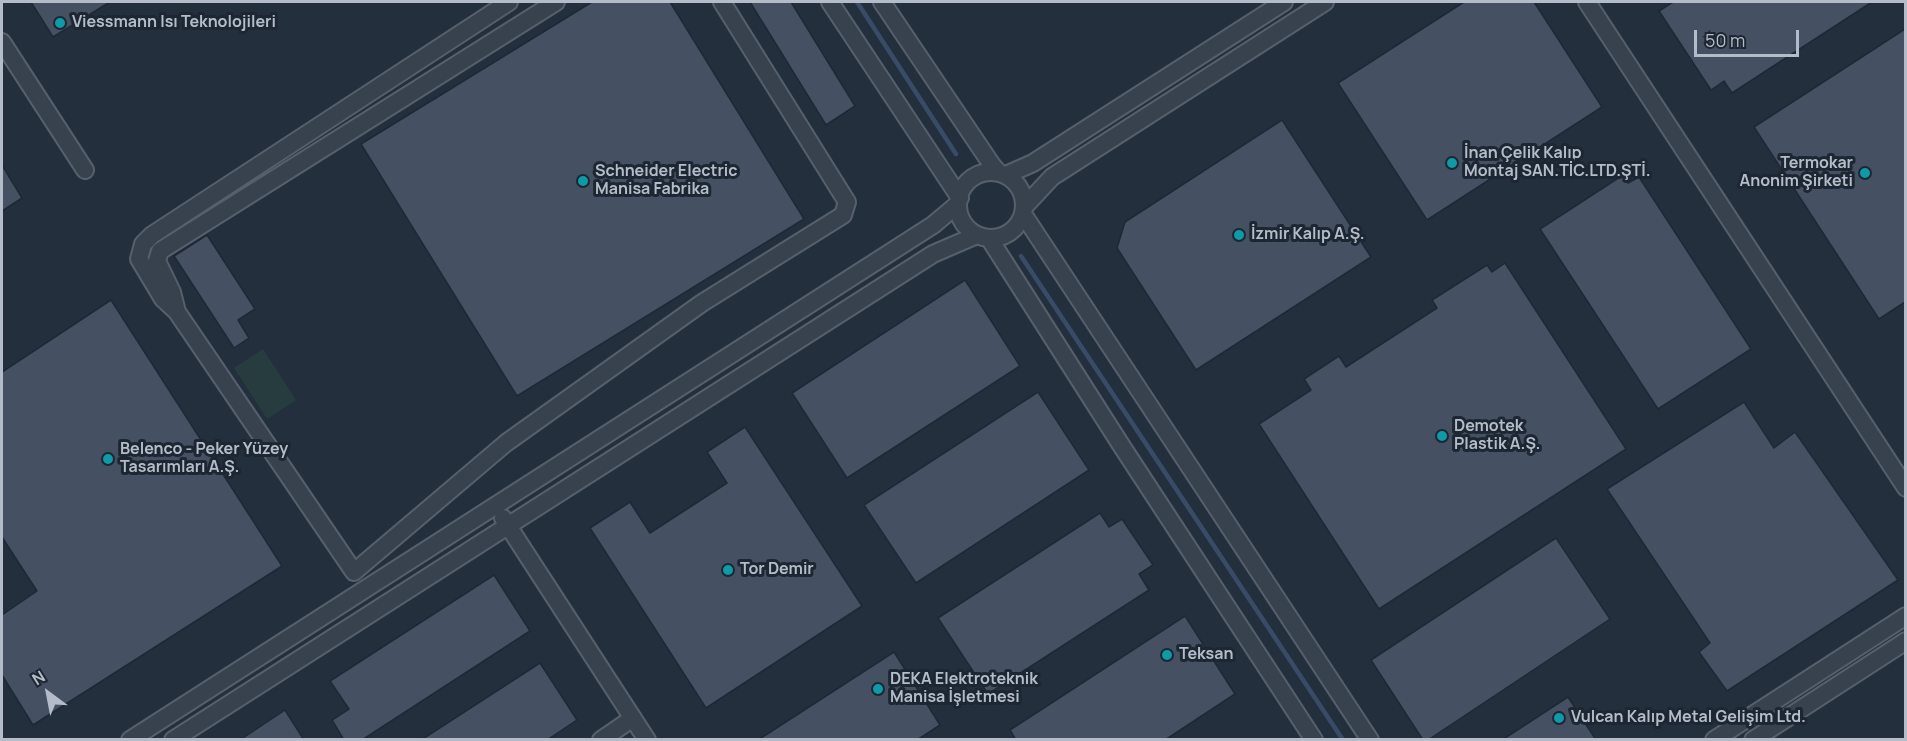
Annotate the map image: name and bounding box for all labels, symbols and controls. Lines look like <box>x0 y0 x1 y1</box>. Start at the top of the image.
place label: Viessmann Isı Teknolojileri <box>72 13 276 33</box>
marker: Viessmann Isı Teknolojileri <box>53 16 67 30</box>
scale bar <box>1697 18 1802 56</box>
text: 50 m <box>1705 28 1745 52</box>
place label: İnan Çelik Kalıp Montaj SAN.TİC.LTD.ŞTİ. <box>1464 144 1651 182</box>
place label: Termokar Anonim Şirketi <box>1740 154 1853 192</box>
marker: İnan Çelik Kalıp Montaj SAN.TİC.LTD.ŞTİ. <box>1445 156 1459 170</box>
place label: Schneider Electric Manisa Fabrika <box>595 162 738 200</box>
marker: Termokar Anonim Şirketi <box>1858 166 1872 180</box>
marker: Schneider Electric Manisa Fabrika <box>576 174 590 188</box>
place label: İzmir Kalıp A.Ş. <box>1251 225 1365 245</box>
marker: İzmir Kalıp A.Ş. <box>1232 228 1246 242</box>
place label: Demotek Plastik A.Ş. <box>1454 417 1540 455</box>
marker: Demotek Plastik A.Ş. <box>1435 429 1449 443</box>
place label: Belenco - Peker Yüzey Tasarımları A.Ş. <box>120 440 288 478</box>
marker: Belenco - Peker Yüzey Tasarımları A.Ş. <box>101 452 115 466</box>
place label: Tor Demir <box>740 560 814 580</box>
marker: Tor Demir <box>721 563 735 577</box>
place label: Teksan <box>1179 645 1233 665</box>
marker: Teksan <box>1160 648 1174 662</box>
north arrow <box>18 663 78 723</box>
text: N <box>28 665 49 690</box>
place label: DEKA Elektroteknik Manisa İşletmesi <box>890 670 1038 708</box>
marker: DEKA Elektroteknik Manisa İşletmesi <box>871 682 885 696</box>
place label: Vulcan Kalıp Metal Gelişim Ltd. <box>1571 708 1806 728</box>
marker: Vulcan Kalıp Metal Gelişim Ltd. <box>1552 711 1566 725</box>

